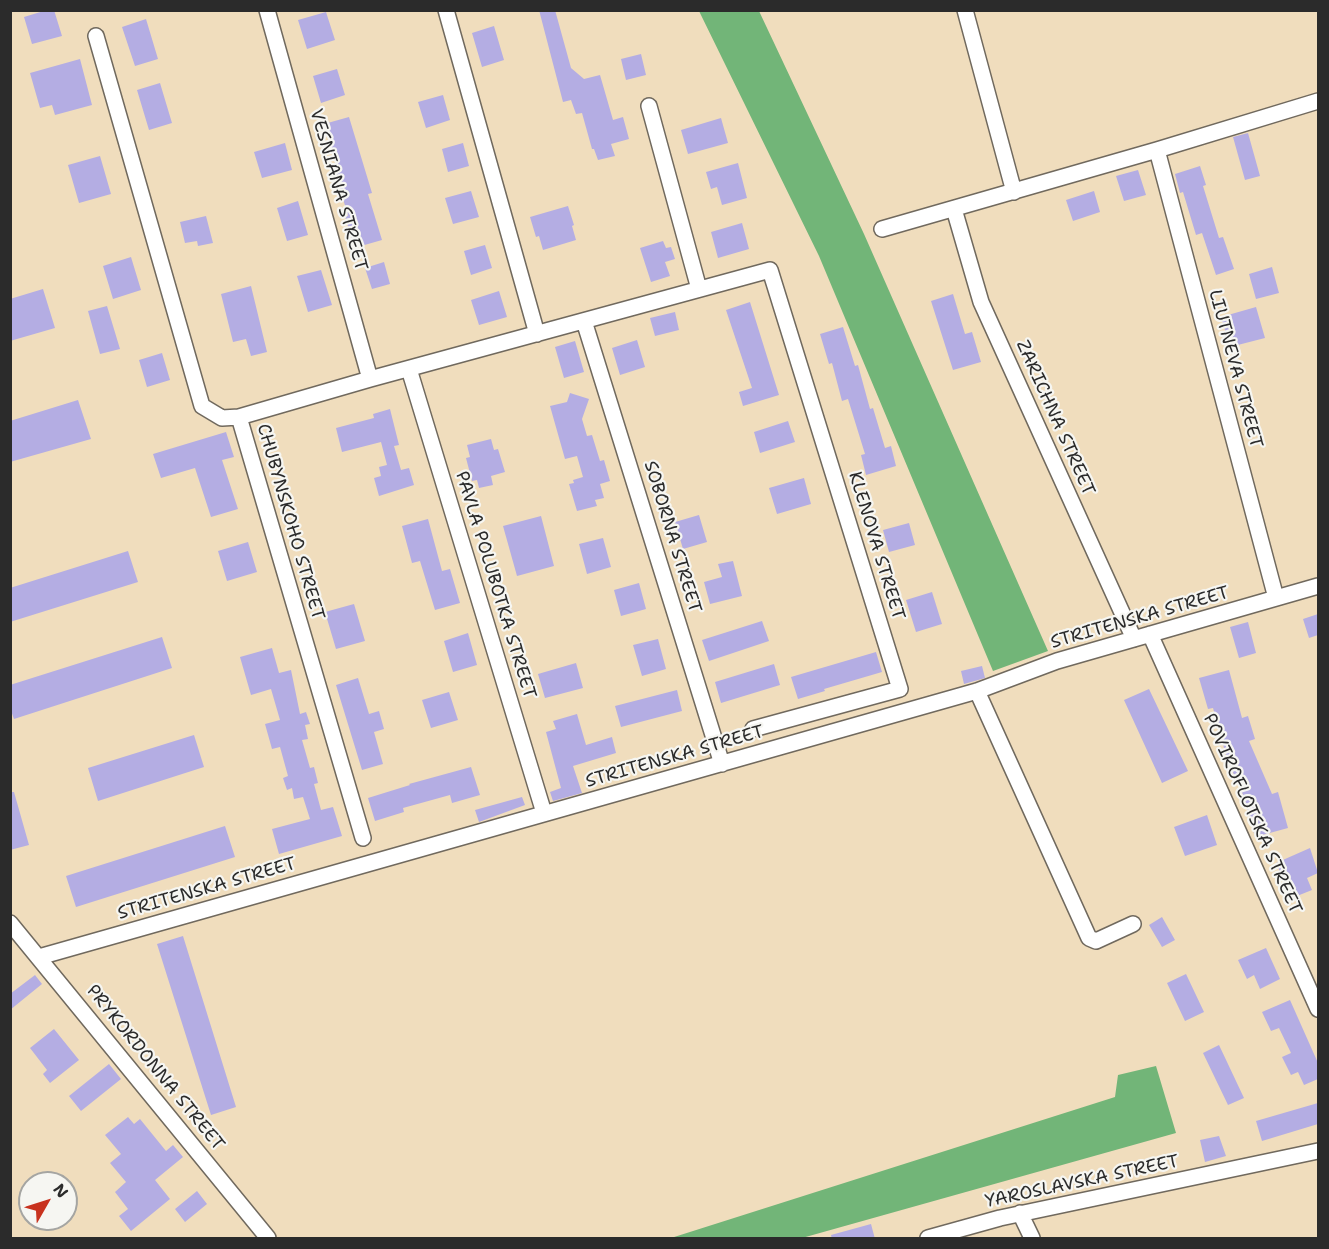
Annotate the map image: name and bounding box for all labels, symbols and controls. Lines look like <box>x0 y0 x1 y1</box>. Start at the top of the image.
street label: VESNIANA STREET <box>304 106 372 274</box>
street label: LIUTNEVA STREET <box>1203 287 1267 451</box>
street label: ZARICHNA STREET <box>1011 337 1099 499</box>
street label: CHUBYNSKOHO STREET <box>252 421 328 623</box>
street label: SOBORNA STREET <box>639 458 705 616</box>
street label: PAVLA POLUBOTKA STREET <box>450 469 540 701</box>
street label: KLENOVA STREET <box>843 469 909 623</box>
street label: STRITENSKA STREET <box>1048 582 1232 654</box>
street label: POVIROFLOTSKA STREET <box>1198 711 1306 917</box>
street label: STRITENSKA STREET <box>583 721 767 793</box>
street label: STRITENSKA STREET <box>115 853 299 925</box>
street label: PRYKORDONNA STREET <box>81 981 229 1155</box>
street label: YAROSLAVSKA STREET <box>983 1151 1181 1213</box>
north arrow <box>18 1171 78 1231</box>
text: N <box>49 1179 73 1202</box>

